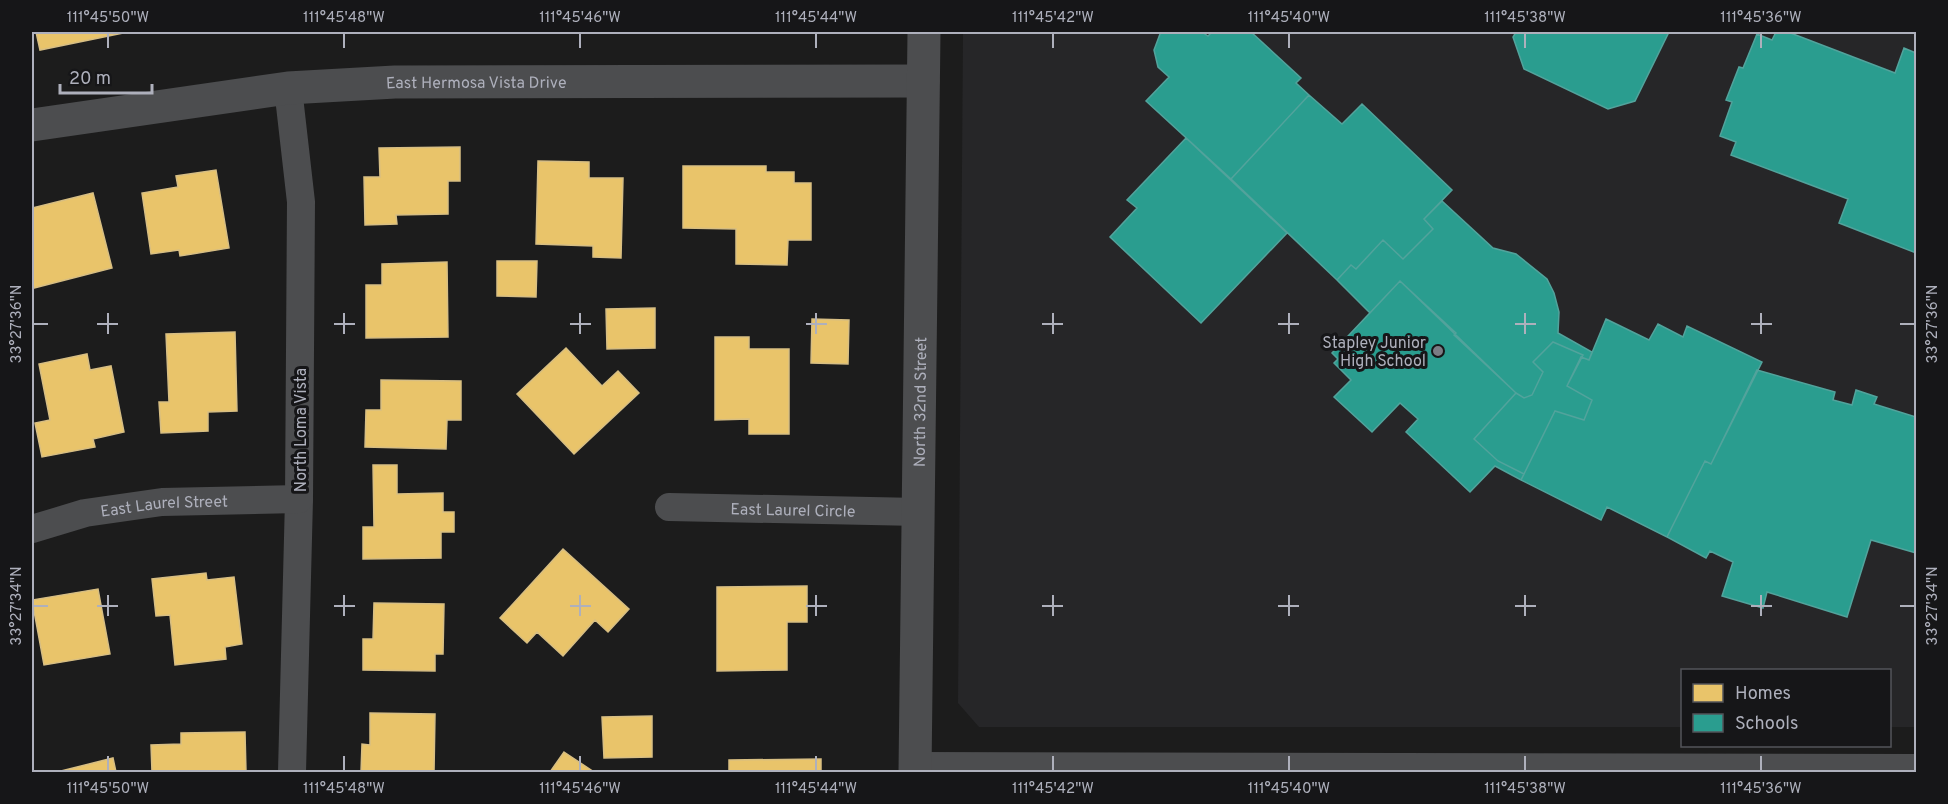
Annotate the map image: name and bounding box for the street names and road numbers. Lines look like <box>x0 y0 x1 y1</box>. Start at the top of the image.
street label: East Hermosa Vista Drive <box>385 74 567 94</box>
street label: North 32nd Street <box>911 337 932 467</box>
street label: North Loma Vista <box>292 368 312 492</box>
street label: East Laurel Street <box>99 493 228 523</box>
street label: East Laurel Circle <box>730 500 856 523</box>

